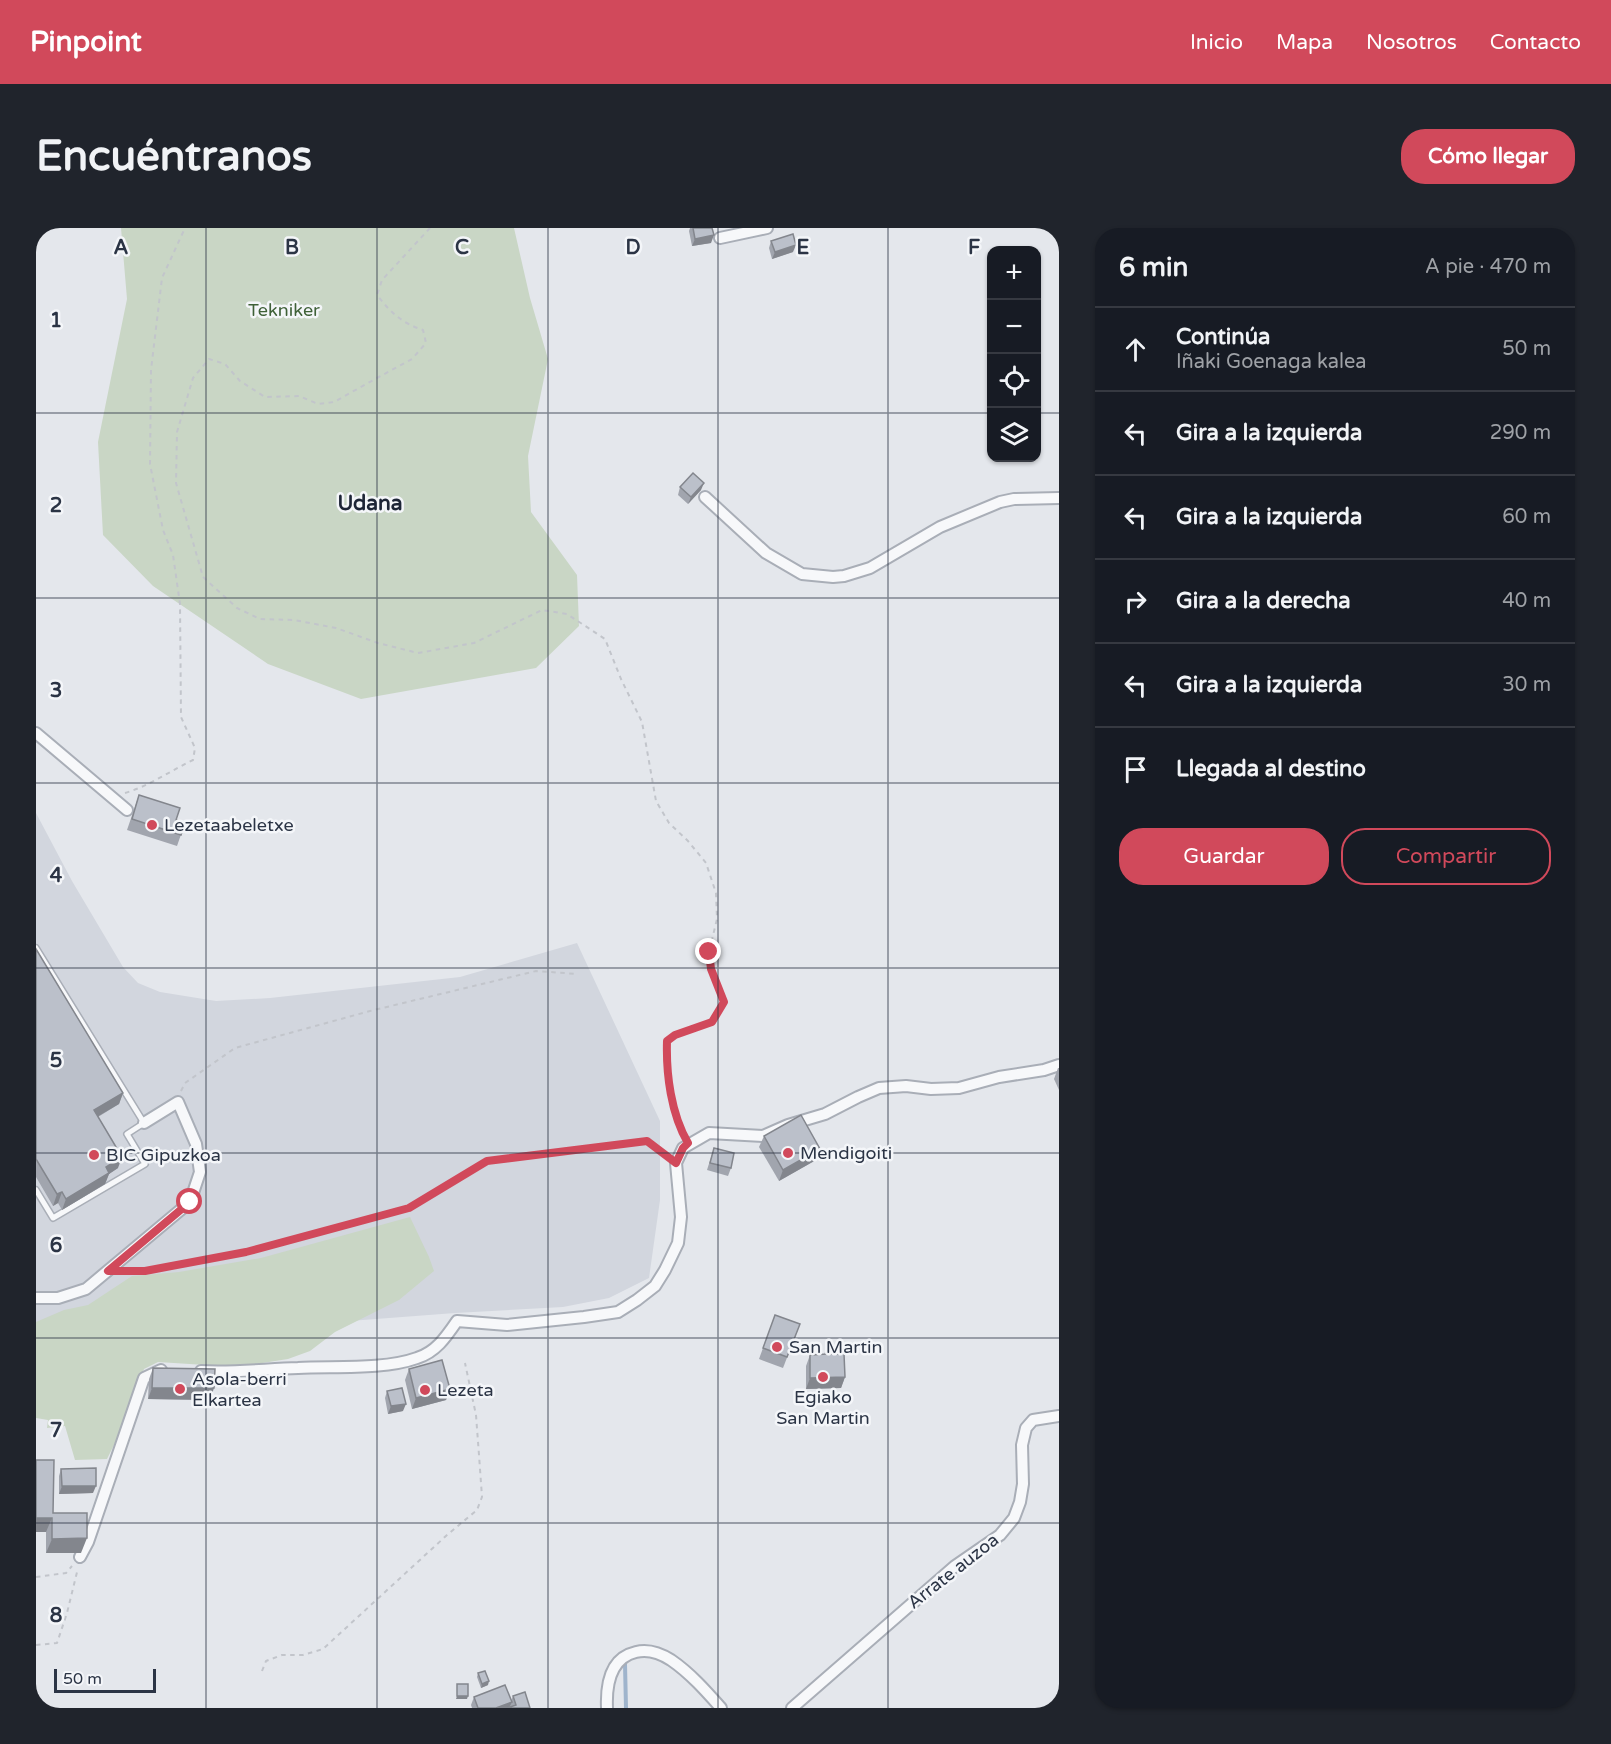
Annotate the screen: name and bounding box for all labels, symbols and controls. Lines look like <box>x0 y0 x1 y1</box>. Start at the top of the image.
text: Pinpoint <box>30 25 142 59</box>
text: Inicio <box>1190 30 1243 55</box>
text: Mapa <box>1276 30 1333 55</box>
text: Nosotros <box>1366 30 1457 55</box>
text: Contacto <box>1490 30 1581 55</box>
button: Cómo llegar <box>1401 129 1575 184</box>
text: Encuéntranos <box>36 131 312 182</box>
text: A <box>114 236 129 260</box>
text: B <box>285 236 299 260</box>
text: C <box>455 236 469 260</box>
text: D <box>625 236 641 260</box>
text: E <box>797 236 810 260</box>
text: F <box>968 236 980 260</box>
map controls <box>987 246 1041 462</box>
button: + <box>987 246 1041 300</box>
text: 6 min <box>1119 252 1188 283</box>
text: A pie · 470 m <box>1425 255 1551 279</box>
park label: Tekniker <box>248 299 320 321</box>
button: − <box>987 300 1041 354</box>
text: 1 <box>50 309 62 333</box>
text: Continúa <box>1176 324 1270 350</box>
icon: ahead <box>1119 333 1152 366</box>
text: 50 m <box>1502 337 1551 361</box>
text: Iñaki Goenaga kalea <box>1176 350 1367 374</box>
button: locate <box>987 354 1041 408</box>
button: layers <box>987 408 1041 462</box>
icon: left <box>1119 417 1152 450</box>
text: Gira a la izquierda <box>1176 420 1362 446</box>
text: 290 m <box>1490 421 1551 445</box>
district label: Udana <box>337 491 403 516</box>
text: 2 <box>50 494 62 518</box>
icon: left <box>1119 501 1152 534</box>
text: Gira a la izquierda <box>1176 504 1362 530</box>
text: 60 m <box>1502 505 1551 529</box>
icon: right <box>1119 585 1152 618</box>
text: Gira a la derecha <box>1176 588 1351 614</box>
text: 40 m <box>1502 589 1551 613</box>
icon: left <box>1119 669 1152 702</box>
text: Gira a la izquierda <box>1176 672 1362 698</box>
text: 30 m <box>1502 673 1551 697</box>
text: 3 <box>50 679 62 703</box>
icon: arrive <box>1119 753 1152 786</box>
text: Llegada al destino <box>1176 756 1366 782</box>
place label: Lezetaabeletxe <box>164 814 294 836</box>
marker: Lezetaabeletxe <box>145 818 159 832</box>
button: Guardar <box>1119 828 1329 885</box>
button: Compartir <box>1341 828 1551 885</box>
text: 4 <box>50 864 63 888</box>
route end <box>695 938 721 964</box>
text: 5 <box>50 1049 62 1073</box>
place label: Mendigoiti <box>800 1142 892 1164</box>
place label: BIC Gipuzkoa <box>106 1144 221 1166</box>
marker: Mendigoiti <box>781 1146 795 1160</box>
marker: BIC Gipuzkoa <box>87 1148 101 1162</box>
route start <box>176 1188 202 1214</box>
text: 6 <box>50 1234 62 1258</box>
place label: San Martin <box>789 1336 883 1358</box>
marker: San Martin <box>770 1340 784 1354</box>
place label: Asola-berri Elkartea <box>192 1368 287 1411</box>
marker: Egiako San Martin <box>816 1370 830 1384</box>
place label: Lezeta <box>437 1379 494 1401</box>
marker: Asola-berri Elkartea <box>173 1382 187 1396</box>
marker: Lezeta <box>418 1383 432 1397</box>
place label: Egiako San Martin <box>776 1386 870 1429</box>
text: 7 <box>50 1419 62 1443</box>
street label: Arrate auzoa <box>903 1529 1003 1613</box>
text: 8 <box>50 1604 62 1628</box>
scale bar <box>54 1666 156 1694</box>
text: 50 m <box>63 1669 102 1689</box>

